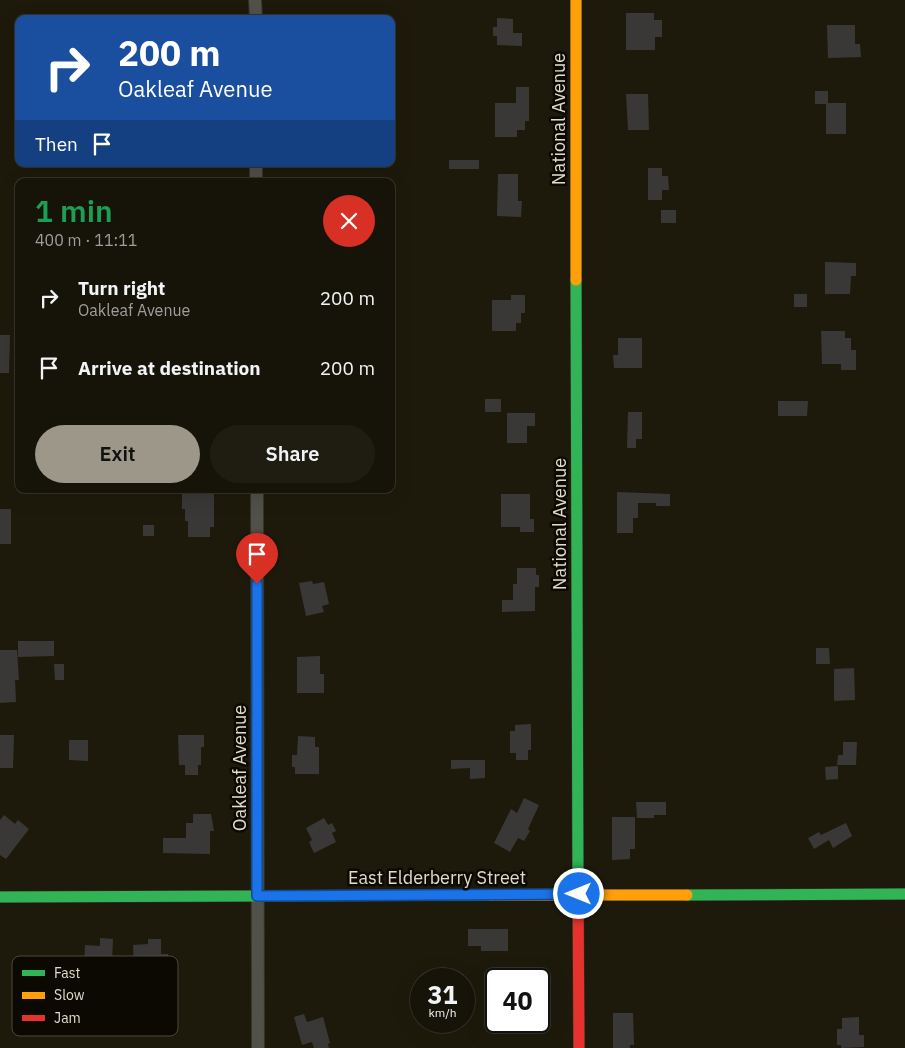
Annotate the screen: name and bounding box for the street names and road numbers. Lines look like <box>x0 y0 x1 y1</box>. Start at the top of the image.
street label: National Avenue <box>547 53 570 185</box>
street label: National Avenue <box>548 458 571 590</box>
street label: Oakleaf Avenue <box>228 705 251 831</box>
street label: East Elderberry Street <box>348 866 526 889</box>

